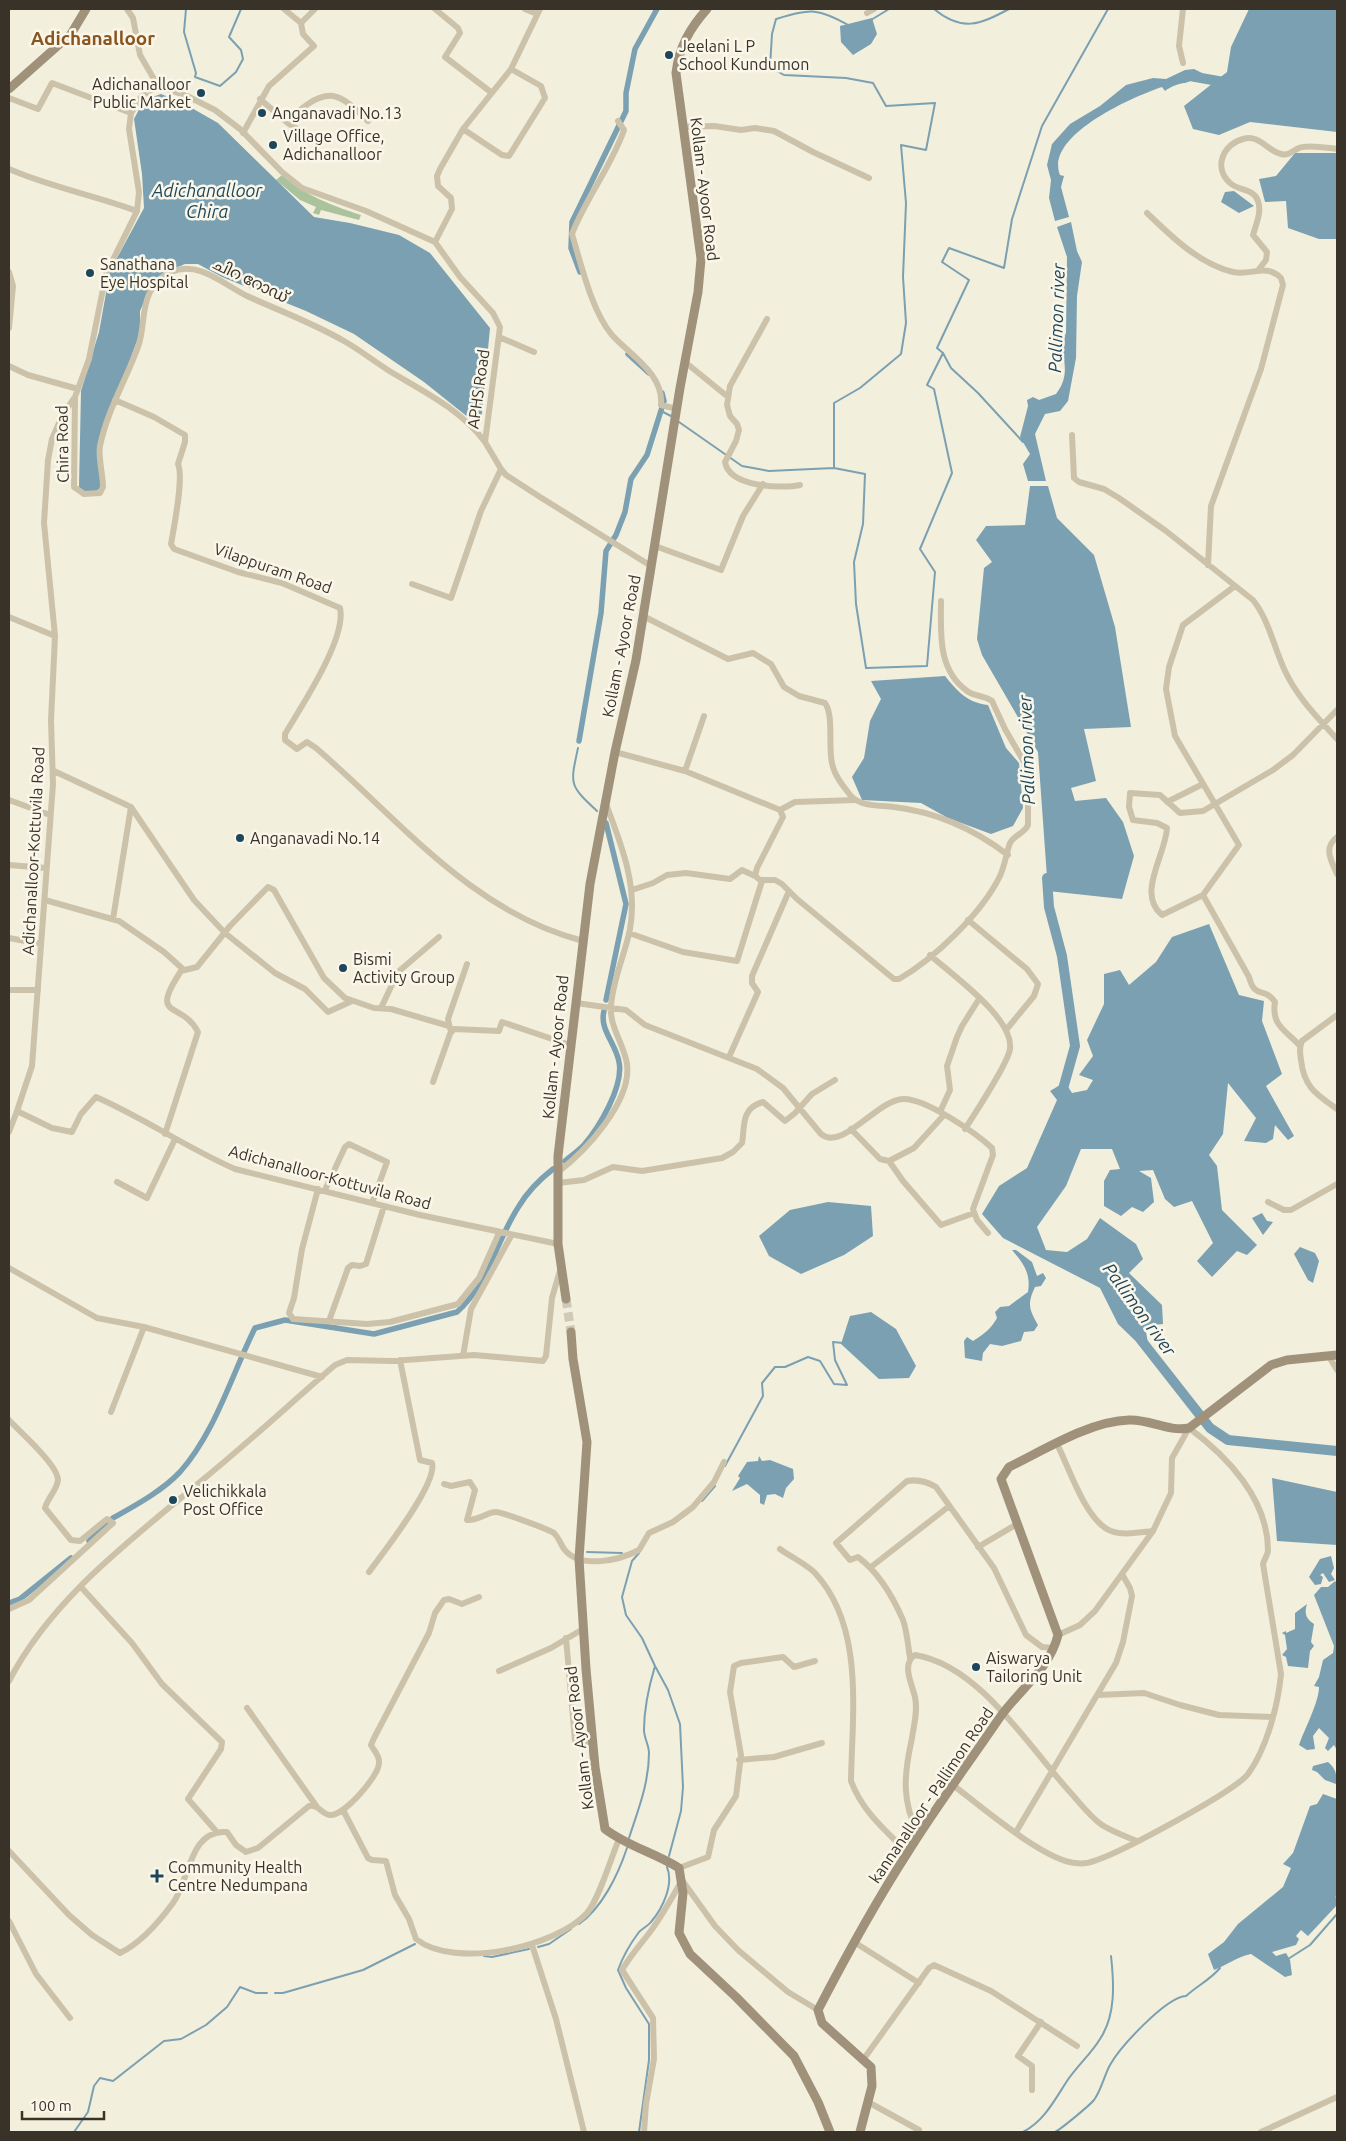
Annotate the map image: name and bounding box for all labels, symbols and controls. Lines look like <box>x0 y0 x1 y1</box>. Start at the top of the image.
district label: Adichanalloor <box>31 27 155 49</box>
place label: Jeelani L P School Kundumon <box>679 37 809 73</box>
marker: Jeelani L P School Kundumon <box>663 49 675 61</box>
place label: Adichanalloor Public Market <box>92 75 192 111</box>
marker: Adichanalloor Public Market <box>195 87 207 99</box>
place label: Anganavadi No.13 <box>272 104 402 122</box>
marker: Anganavadi No.13 <box>256 107 268 119</box>
street label: Kollam - Ayoor Road <box>687 116 723 262</box>
place label: Village Office, Adichanalloor <box>283 127 385 163</box>
marker: Village Office, Adichanalloor <box>267 139 279 151</box>
water label: Adichanalloor Chira <box>151 180 263 221</box>
street label: ചിറ റോഡ് <box>211 254 293 307</box>
place label: Sanathana Eye Hospital <box>100 255 188 291</box>
water label: Pallimon river <box>1044 262 1068 373</box>
marker: Sanathana Eye Hospital <box>84 267 96 279</box>
street label: APHS Road <box>464 348 492 430</box>
street label: Chira Road <box>52 405 72 483</box>
street label: Vilappuram Road <box>212 539 334 597</box>
street label: Kollam - Ayoor Road <box>598 573 644 719</box>
water label: Pallimon river <box>1014 694 1038 805</box>
street label: Adichanalloor-Kottuvila Road <box>19 746 47 956</box>
place label: Anganavadi No.14 <box>250 829 380 847</box>
marker: Anganavadi No.14 <box>234 832 246 844</box>
place label: Bismi Activity Group <box>353 950 455 986</box>
marker: Bismi Activity Group <box>337 962 349 974</box>
street label: Kollam - Ayoor Road <box>538 974 572 1120</box>
street label: Adichanalloor-Kottuvila Road <box>227 1141 433 1213</box>
water label: Pallimon river <box>1100 1259 1181 1360</box>
place label: Velichikkala Post Office <box>183 1482 267 1518</box>
marker: Velichikkala Post Office <box>167 1494 179 1506</box>
place label: Aiswarya Tailoring Unit <box>986 1649 1083 1685</box>
marker: Aiswarya Tailoring Unit <box>970 1661 982 1673</box>
street label: Kollam - Ayoor Road <box>561 1665 597 1811</box>
street label: kannanalloor - Pallimon Road <box>865 1704 997 1886</box>
place label: Community Health Centre Nedumpana <box>168 1858 308 1894</box>
marker: Community Health Centre Nedumpana <box>150 1869 164 1883</box>
scale bar <box>22 2088 105 2120</box>
text: 100 m <box>30 2097 72 2114</box>

